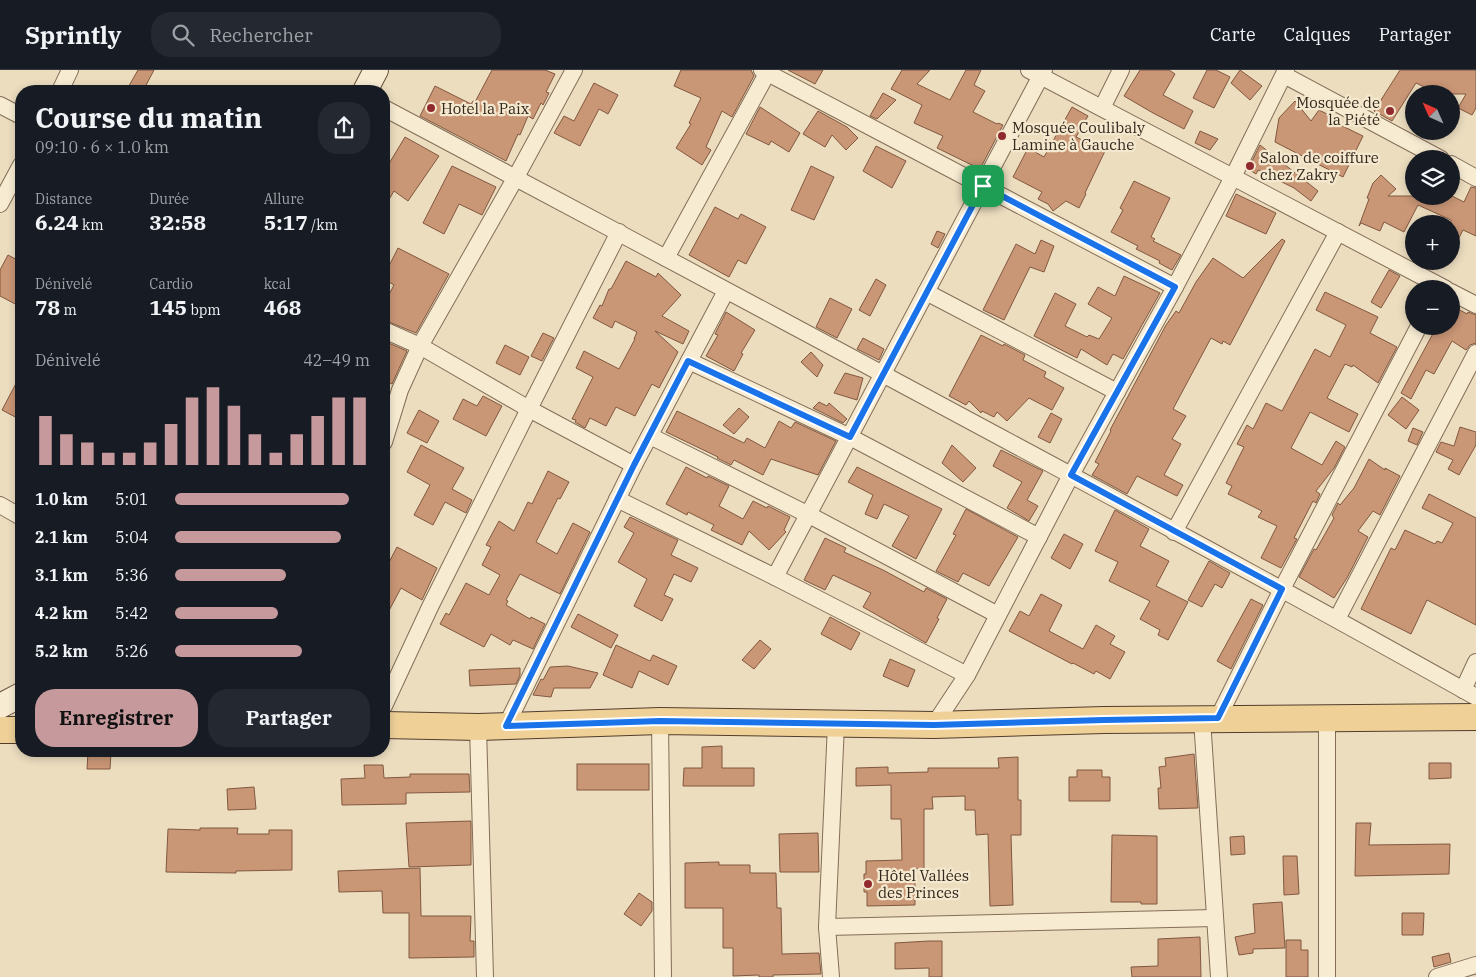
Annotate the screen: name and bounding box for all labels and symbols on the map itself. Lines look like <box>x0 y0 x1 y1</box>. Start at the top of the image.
north arrow <box>1405 85 1460 140</box>
place label: Mosquée de la Piété <box>1296 93 1380 129</box>
place label: Hotel la Paix <box>441 99 529 118</box>
marker: Hotel la Paix <box>425 102 437 114</box>
marker: Mosquée de la Piété <box>1384 105 1396 117</box>
place label: Mosquée Coulibaly Lamine à Gauche <box>1012 118 1145 154</box>
marker: Mosquée Coulibaly Lamine à Gauche <box>996 130 1008 142</box>
place label: Salon de coiffure chez Zakry <box>1260 148 1379 184</box>
marker: Salon de coiffure chez Zakry <box>1244 160 1256 172</box>
pin <box>962 165 1004 207</box>
place label: Hôtel Vallées des Princes <box>878 866 969 902</box>
marker: Hôtel Vallées des Princes <box>862 878 874 890</box>

